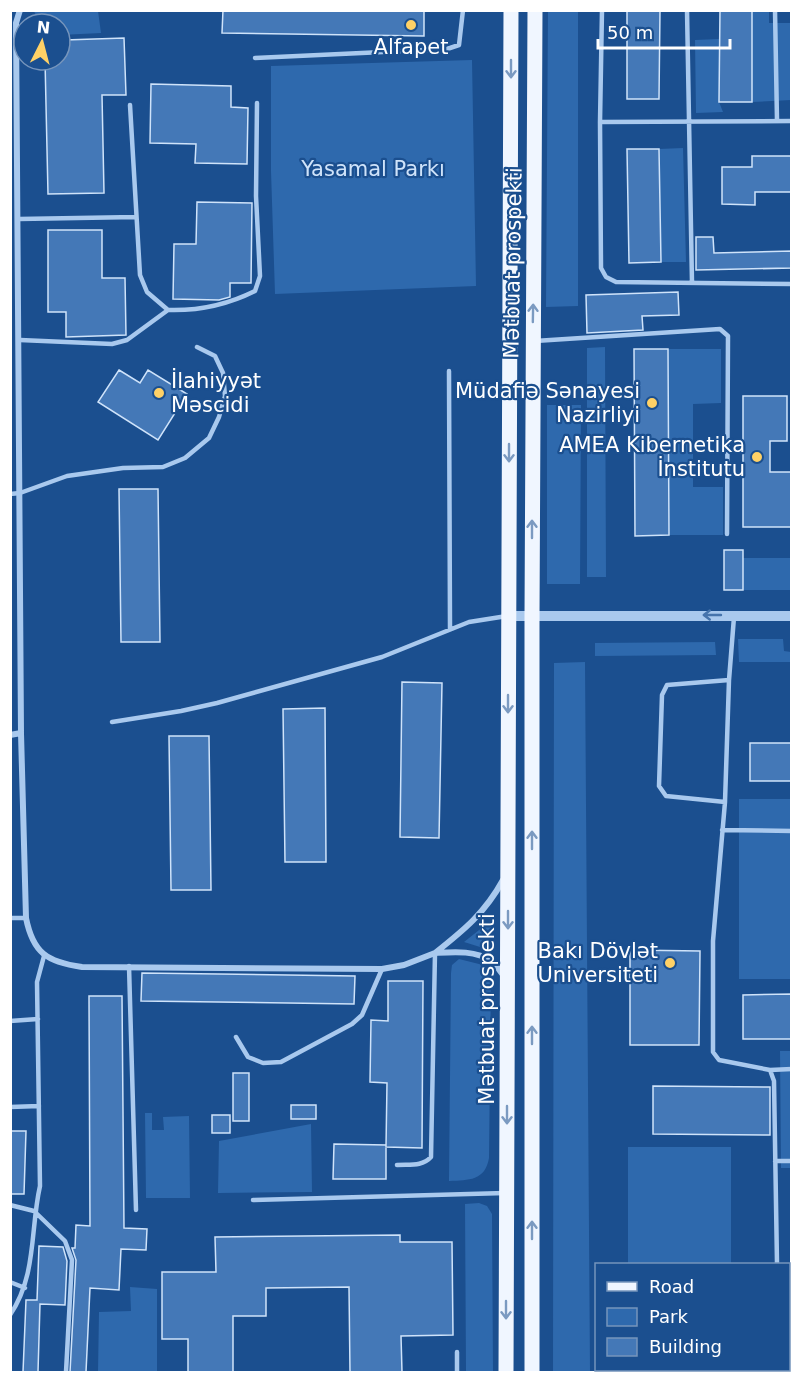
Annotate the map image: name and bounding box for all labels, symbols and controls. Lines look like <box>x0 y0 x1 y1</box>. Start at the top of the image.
north arrow <box>12 12 72 72</box>
scale bar <box>598 12 730 50</box>
text: N <box>36 17 51 38</box>
marker: Alfapet <box>404 18 418 32</box>
text: 50 m <box>607 22 653 43</box>
place label: Alfapet <box>374 35 448 59</box>
one-way arrow <box>505 58 516 78</box>
park label: Yasamal Parkı <box>300 157 445 181</box>
street label: Mətbuat prospekti <box>499 167 527 359</box>
one-way arrow <box>527 303 539 323</box>
place label: İlahiyyət Məscidi <box>171 368 261 417</box>
place label: Müdafiə Sənayesi Nazirliyi <box>455 379 640 427</box>
marker: İlahiyyət Məscidi <box>152 386 166 400</box>
marker: Müdafiə Sənayesi Nazirliyi <box>645 396 659 410</box>
place label: AMEA Kibernetika İnstitutu <box>559 433 745 481</box>
one-way arrow <box>503 442 515 462</box>
marker: AMEA Kibernetika İnstitutu <box>750 450 764 464</box>
one-way arrow <box>526 519 538 539</box>
one-way arrow <box>703 609 723 621</box>
one-way arrow <box>503 694 514 714</box>
one-way arrow <box>526 831 538 851</box>
one-way arrow <box>502 910 514 930</box>
street label: Mətbuat prospekti <box>475 913 499 1105</box>
place label: Bakı Dövlət Universiteti <box>538 939 658 987</box>
marker: Bakı Dövlət Universiteti <box>663 956 677 970</box>
one-way arrow <box>526 1026 538 1046</box>
one-way arrow <box>501 1105 513 1125</box>
one-way arrow <box>526 1221 538 1241</box>
legend <box>595 1263 790 1371</box>
text: Road <box>649 1276 694 1297</box>
one-way arrow <box>500 1300 512 1320</box>
text: Park <box>649 1306 688 1327</box>
text: Building <box>649 1336 722 1357</box>

